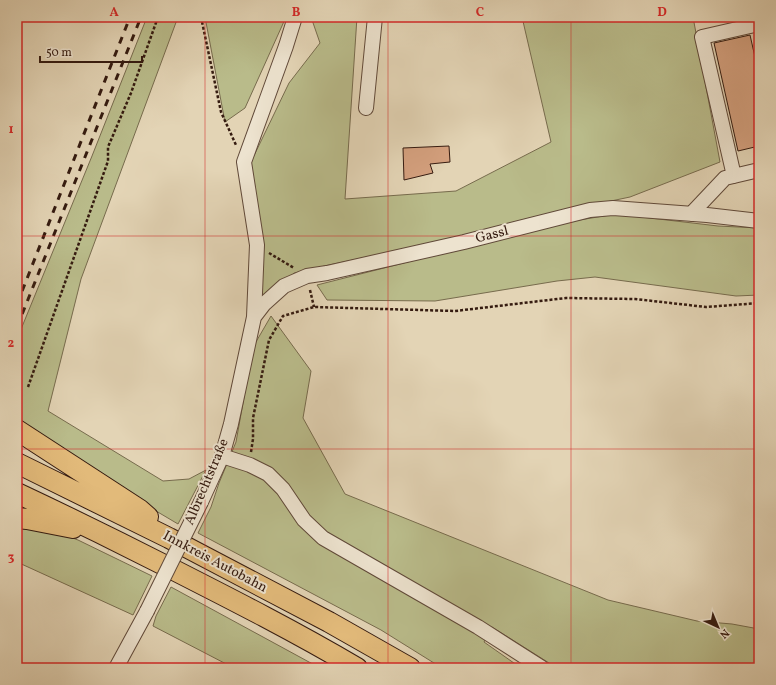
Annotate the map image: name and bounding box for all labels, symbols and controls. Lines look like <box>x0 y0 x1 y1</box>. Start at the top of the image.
text: A <box>109 4 119 22</box>
text: B <box>292 4 301 22</box>
text: C <box>476 4 484 22</box>
text: D <box>657 4 667 22</box>
scale bar <box>40 38 142 64</box>
text: 50 m <box>46 45 72 61</box>
text: 1 <box>8 121 14 139</box>
street label: Gassl <box>474 222 510 248</box>
text: 2 <box>8 335 15 353</box>
street label: Albrechtstraße <box>180 436 234 528</box>
street label: Innkreis Autobahn <box>159 526 271 598</box>
text: 3 <box>8 549 15 567</box>
north arrow <box>698 607 738 647</box>
text: N <box>716 625 732 641</box>

